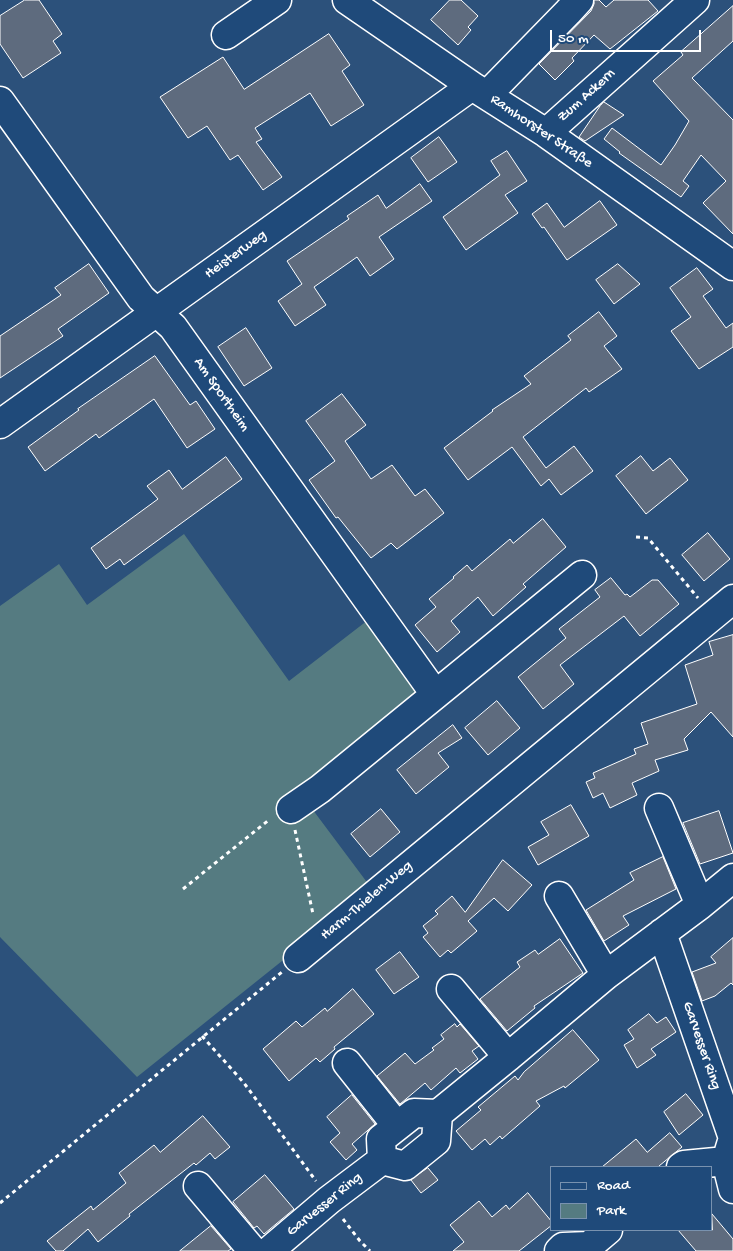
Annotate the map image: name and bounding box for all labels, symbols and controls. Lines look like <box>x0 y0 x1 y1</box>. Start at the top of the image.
scale bar <box>553 20 704 52</box>
text: 50 m <box>558 30 589 48</box>
street label: Zum Ackern <box>554 65 620 127</box>
street label: Ramhorster Straße <box>486 91 596 173</box>
street label: Heisterweg <box>202 227 270 283</box>
street label: Am Sportheim <box>189 354 253 436</box>
street label: Harm-Thielen-Weg <box>317 857 417 945</box>
street label: Garvesser Ring <box>678 1000 724 1092</box>
legend <box>550 1166 713 1231</box>
street label: Garvesser Ring <box>284 1169 366 1241</box>
text: Road <box>597 1177 630 1195</box>
text: Park <box>597 1202 626 1220</box>

